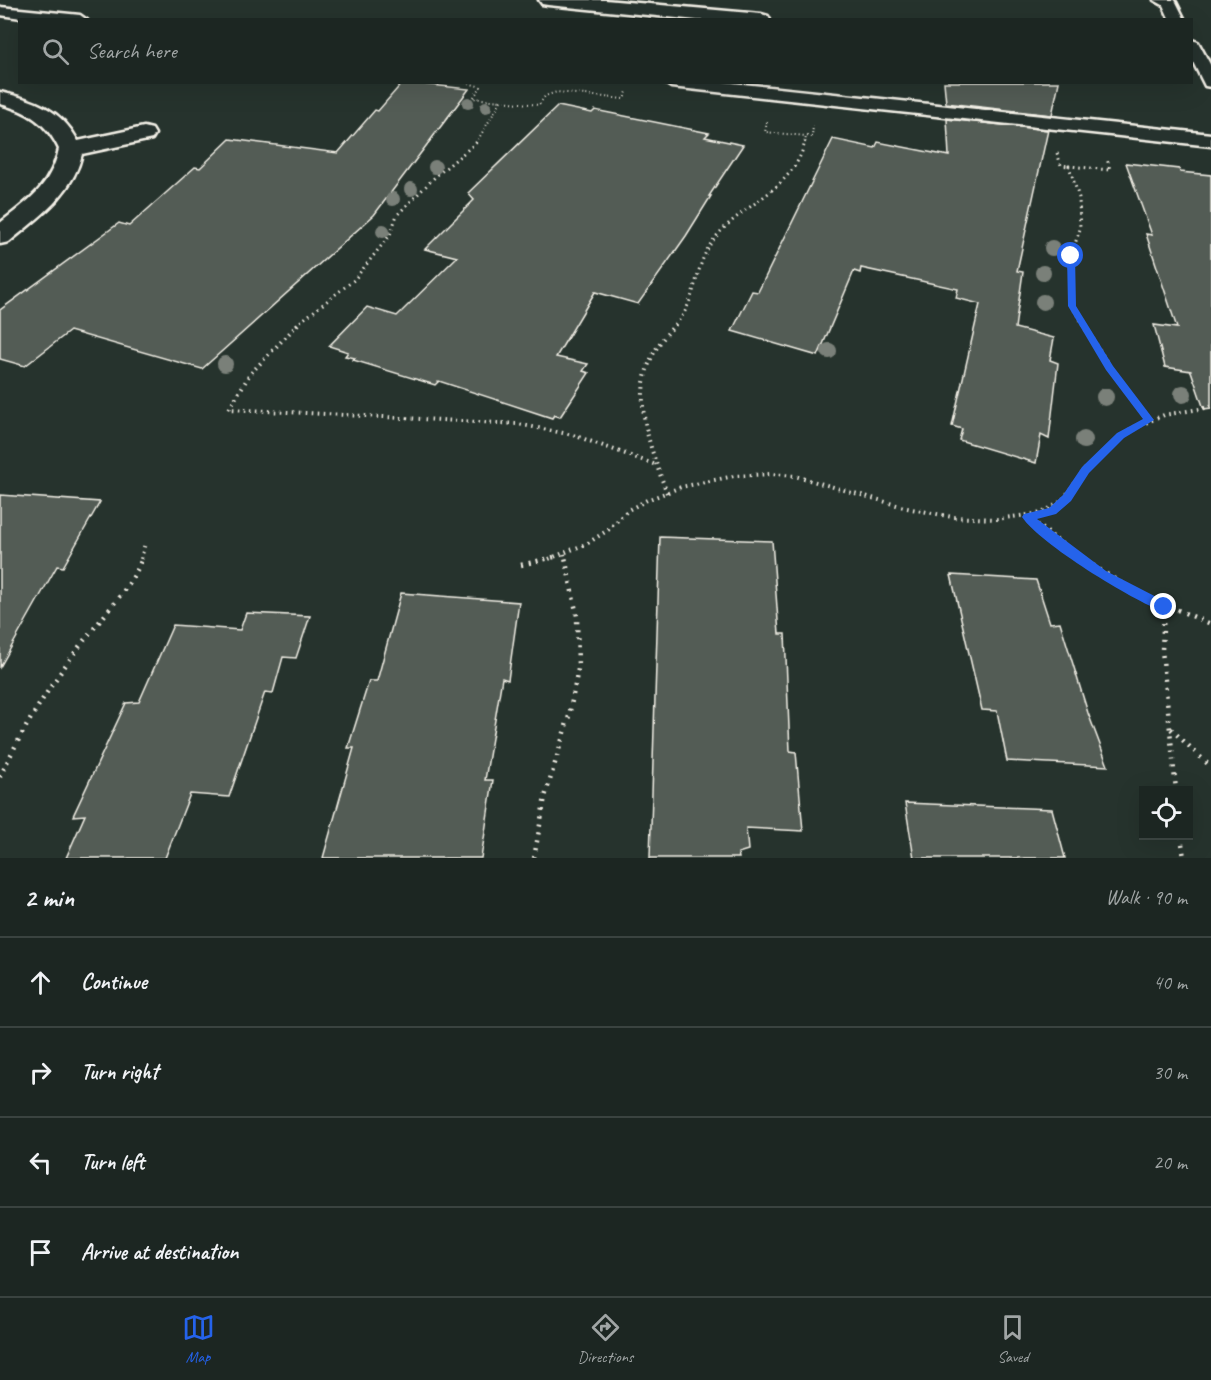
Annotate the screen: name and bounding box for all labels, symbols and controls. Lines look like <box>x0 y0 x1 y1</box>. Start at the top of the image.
search box <box>18 18 1193 84</box>
icon: search <box>39 35 72 68</box>
text: Search here <box>87 37 177 65</box>
route start <box>1057 242 1083 268</box>
route end <box>1150 593 1176 619</box>
map controls <box>1139 786 1193 840</box>
button: locate <box>1139 786 1193 840</box>
text: 2 min <box>24 881 74 914</box>
text: Walk · 90 m <box>1106 885 1187 910</box>
icon: ahead <box>24 966 57 999</box>
text: Continue <box>81 968 147 996</box>
text: 40 m <box>1153 970 1187 995</box>
icon: right <box>24 1056 57 1089</box>
text: Turn right <box>81 1058 158 1086</box>
text: 30 m <box>1153 1060 1187 1085</box>
icon: left <box>24 1146 57 1179</box>
text: Turn left <box>81 1148 145 1176</box>
text: 20 m <box>1153 1150 1187 1175</box>
icon: arrive <box>24 1236 57 1269</box>
text: Arrive at destination <box>81 1238 238 1266</box>
tab: Map <box>182 1311 215 1367</box>
tab: Directions <box>578 1311 633 1367</box>
tab: Saved <box>996 1311 1029 1367</box>

